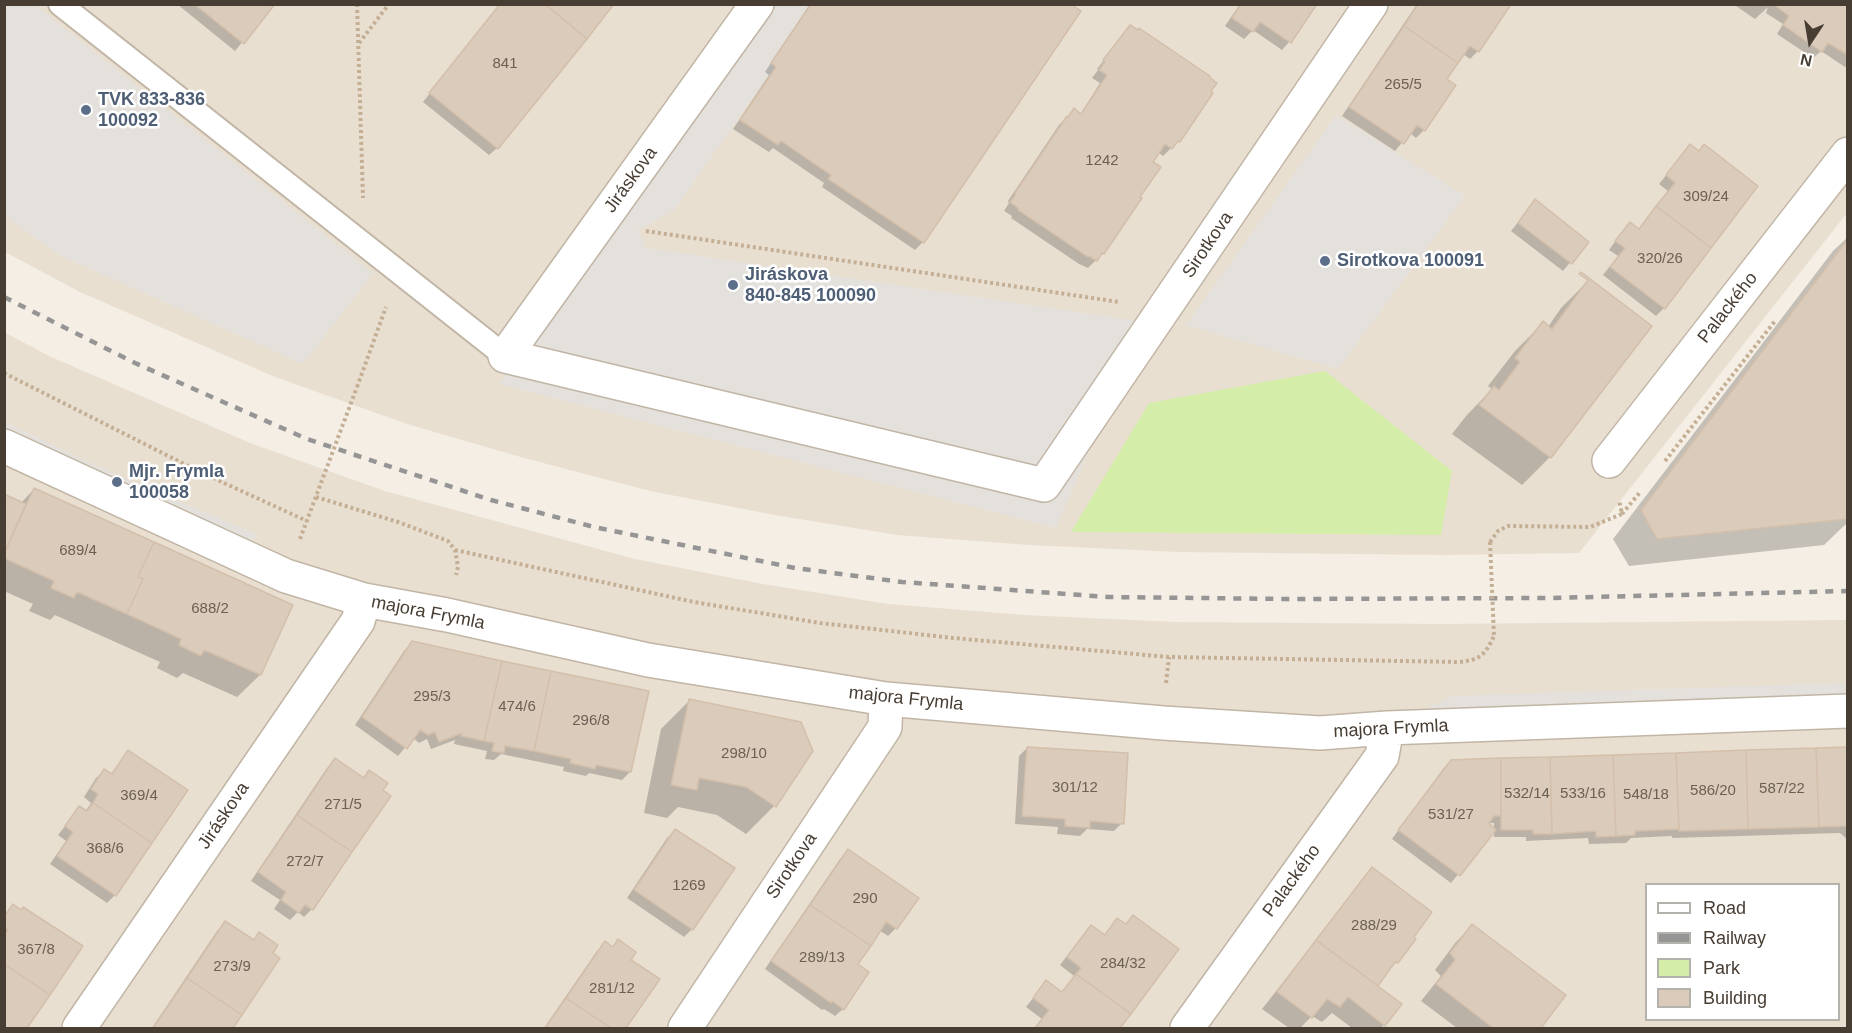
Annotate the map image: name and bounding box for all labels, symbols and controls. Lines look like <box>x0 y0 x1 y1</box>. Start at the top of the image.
north arrow <box>1780 12 1840 72</box>
text: N <box>1799 51 1814 70</box>
house number: 841 <box>492 55 518 73</box>
house number: 265/5 <box>1384 76 1422 94</box>
place label: TVK 833-836 100092 <box>98 89 205 132</box>
marker: TVK 833-836 100092 <box>79 103 93 117</box>
street label: Jiráskova <box>600 143 662 217</box>
house number: 1242 <box>1085 152 1119 170</box>
house number: 309/24 <box>1683 188 1729 206</box>
street label: Sirotkova <box>1178 208 1238 282</box>
place label: Sirotkova 100091 <box>1337 250 1484 272</box>
house number: 320/26 <box>1637 250 1683 268</box>
marker: Sirotkova 100091 <box>1318 254 1332 268</box>
place label: Jiráskova 840-845 100090 <box>745 264 876 306</box>
street label: Palackého <box>1694 268 1762 348</box>
marker: Jiráskova 840-845 100090 <box>726 278 740 292</box>
place label: Mjr. Frymla 100058 <box>129 461 224 504</box>
marker: Mjr. Frymla 100058 <box>110 475 124 489</box>
house number: 689/4 <box>59 542 97 560</box>
street label: majora Frymla <box>369 591 487 635</box>
house number: 688/2 <box>191 600 229 618</box>
street label: majora Frymla <box>848 682 964 716</box>
house number: 295/3 <box>413 688 451 706</box>
house number: 474/6 <box>498 698 536 716</box>
house number: 296/8 <box>572 712 610 730</box>
street label: majora Frymla <box>1333 715 1449 743</box>
house number: 298/10 <box>721 745 767 763</box>
street label: Jiráskova <box>194 778 254 854</box>
house number: 301/12 <box>1052 779 1098 797</box>
house number: 587/22 <box>1759 780 1805 798</box>
house number: 586/20 <box>1690 782 1736 800</box>
house number: 532/14 <box>1504 785 1550 803</box>
house number: 533/16 <box>1560 785 1606 803</box>
house number: 548/18 <box>1623 786 1669 804</box>
house number: 369/4 <box>120 787 158 805</box>
house number: 271/5 <box>324 796 362 814</box>
house number: 531/27 <box>1428 806 1474 824</box>
street label: Sirotkova <box>762 829 822 903</box>
house number: 368/6 <box>86 840 124 858</box>
street label: Palackého <box>1259 841 1325 921</box>
house number: 272/7 <box>286 853 324 871</box>
house number: 1269 <box>672 877 706 895</box>
legend <box>1645 883 1840 1021</box>
house number: 290 <box>852 890 878 908</box>
text: Road <box>1703 898 1746 918</box>
house number: 288/29 <box>1351 917 1397 935</box>
text: Railway <box>1703 928 1766 948</box>
house number: 367/8 <box>17 941 55 959</box>
house number: 289/13 <box>799 949 845 967</box>
house number: 284/32 <box>1100 955 1146 973</box>
house number: 273/9 <box>213 958 251 976</box>
text: Park <box>1703 958 1740 978</box>
house number: 281/12 <box>589 980 635 998</box>
text: Building <box>1703 988 1767 1008</box>

